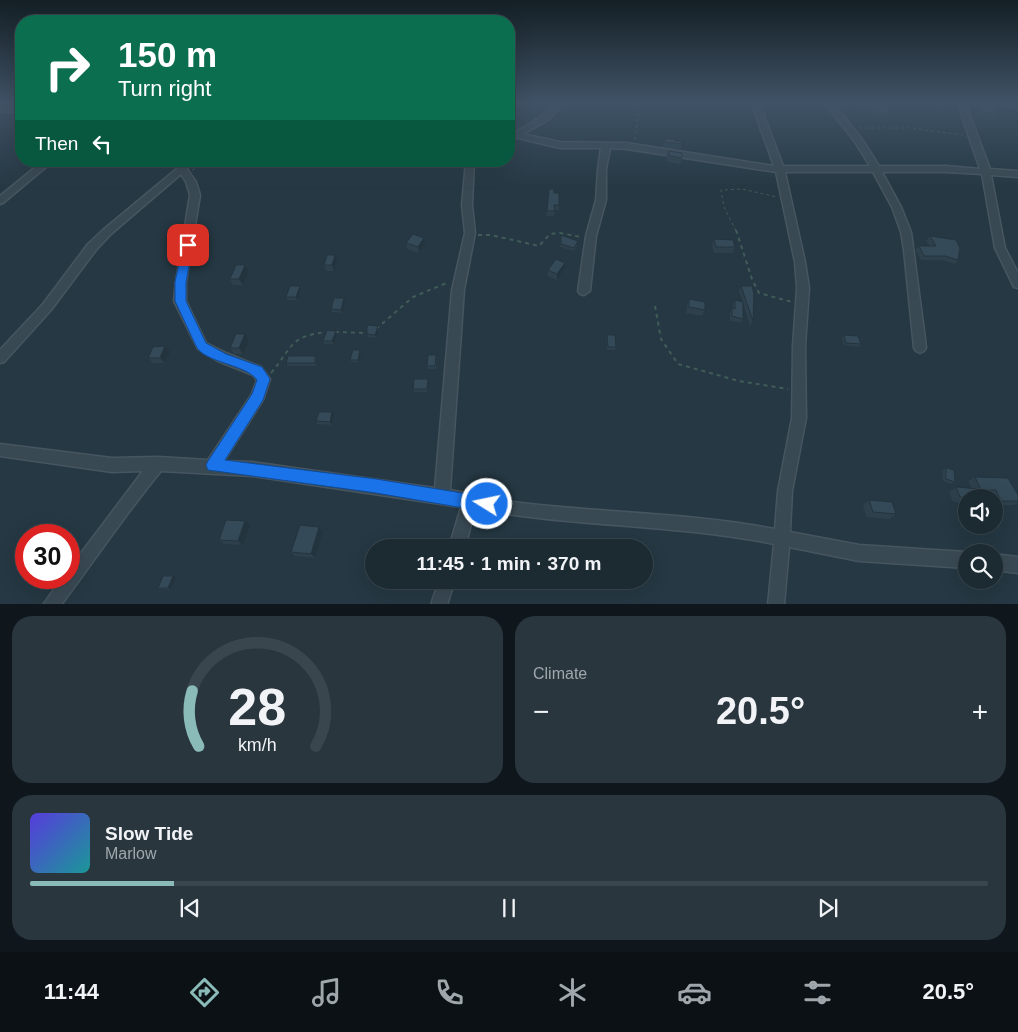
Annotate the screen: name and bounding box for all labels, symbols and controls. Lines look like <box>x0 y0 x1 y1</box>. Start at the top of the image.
icon: right <box>35 35 100 100</box>
text: 150 m <box>118 35 217 74</box>
text: Turn right <box>118 76 211 101</box>
icon: left <box>88 130 116 158</box>
text: Then <box>35 133 78 154</box>
pin <box>167 224 209 266</box>
icon: arrive <box>174 231 202 259</box>
position arrow <box>460 477 512 529</box>
map controls <box>958 489 1003 589</box>
button: sound <box>958 489 1003 534</box>
speed limit sign: 30 <box>15 524 80 589</box>
button: search <box>958 544 1003 589</box>
text: 11:45 · 1 min · 370 m <box>417 553 601 574</box>
text: Climate <box>533 665 587 682</box>
text: 28 <box>229 678 286 736</box>
text: 20.5° <box>716 690 805 732</box>
text: − <box>533 696 549 727</box>
text: + <box>972 696 988 727</box>
text: km/h <box>238 735 277 755</box>
text: Slow Tide <box>105 823 193 844</box>
text: Marlow <box>105 845 157 862</box>
icon: previous <box>176 894 204 922</box>
icon: pause <box>495 894 523 922</box>
icon: next <box>814 894 842 922</box>
icon: directions <box>187 975 222 1010</box>
icon: music <box>309 975 344 1010</box>
icon: phone <box>432 975 467 1010</box>
icon: climate <box>555 975 590 1010</box>
icon: car <box>677 975 712 1010</box>
icon: filters <box>800 975 835 1010</box>
text: 11:44 <box>44 979 99 1004</box>
text: 20.5° <box>922 979 974 1004</box>

